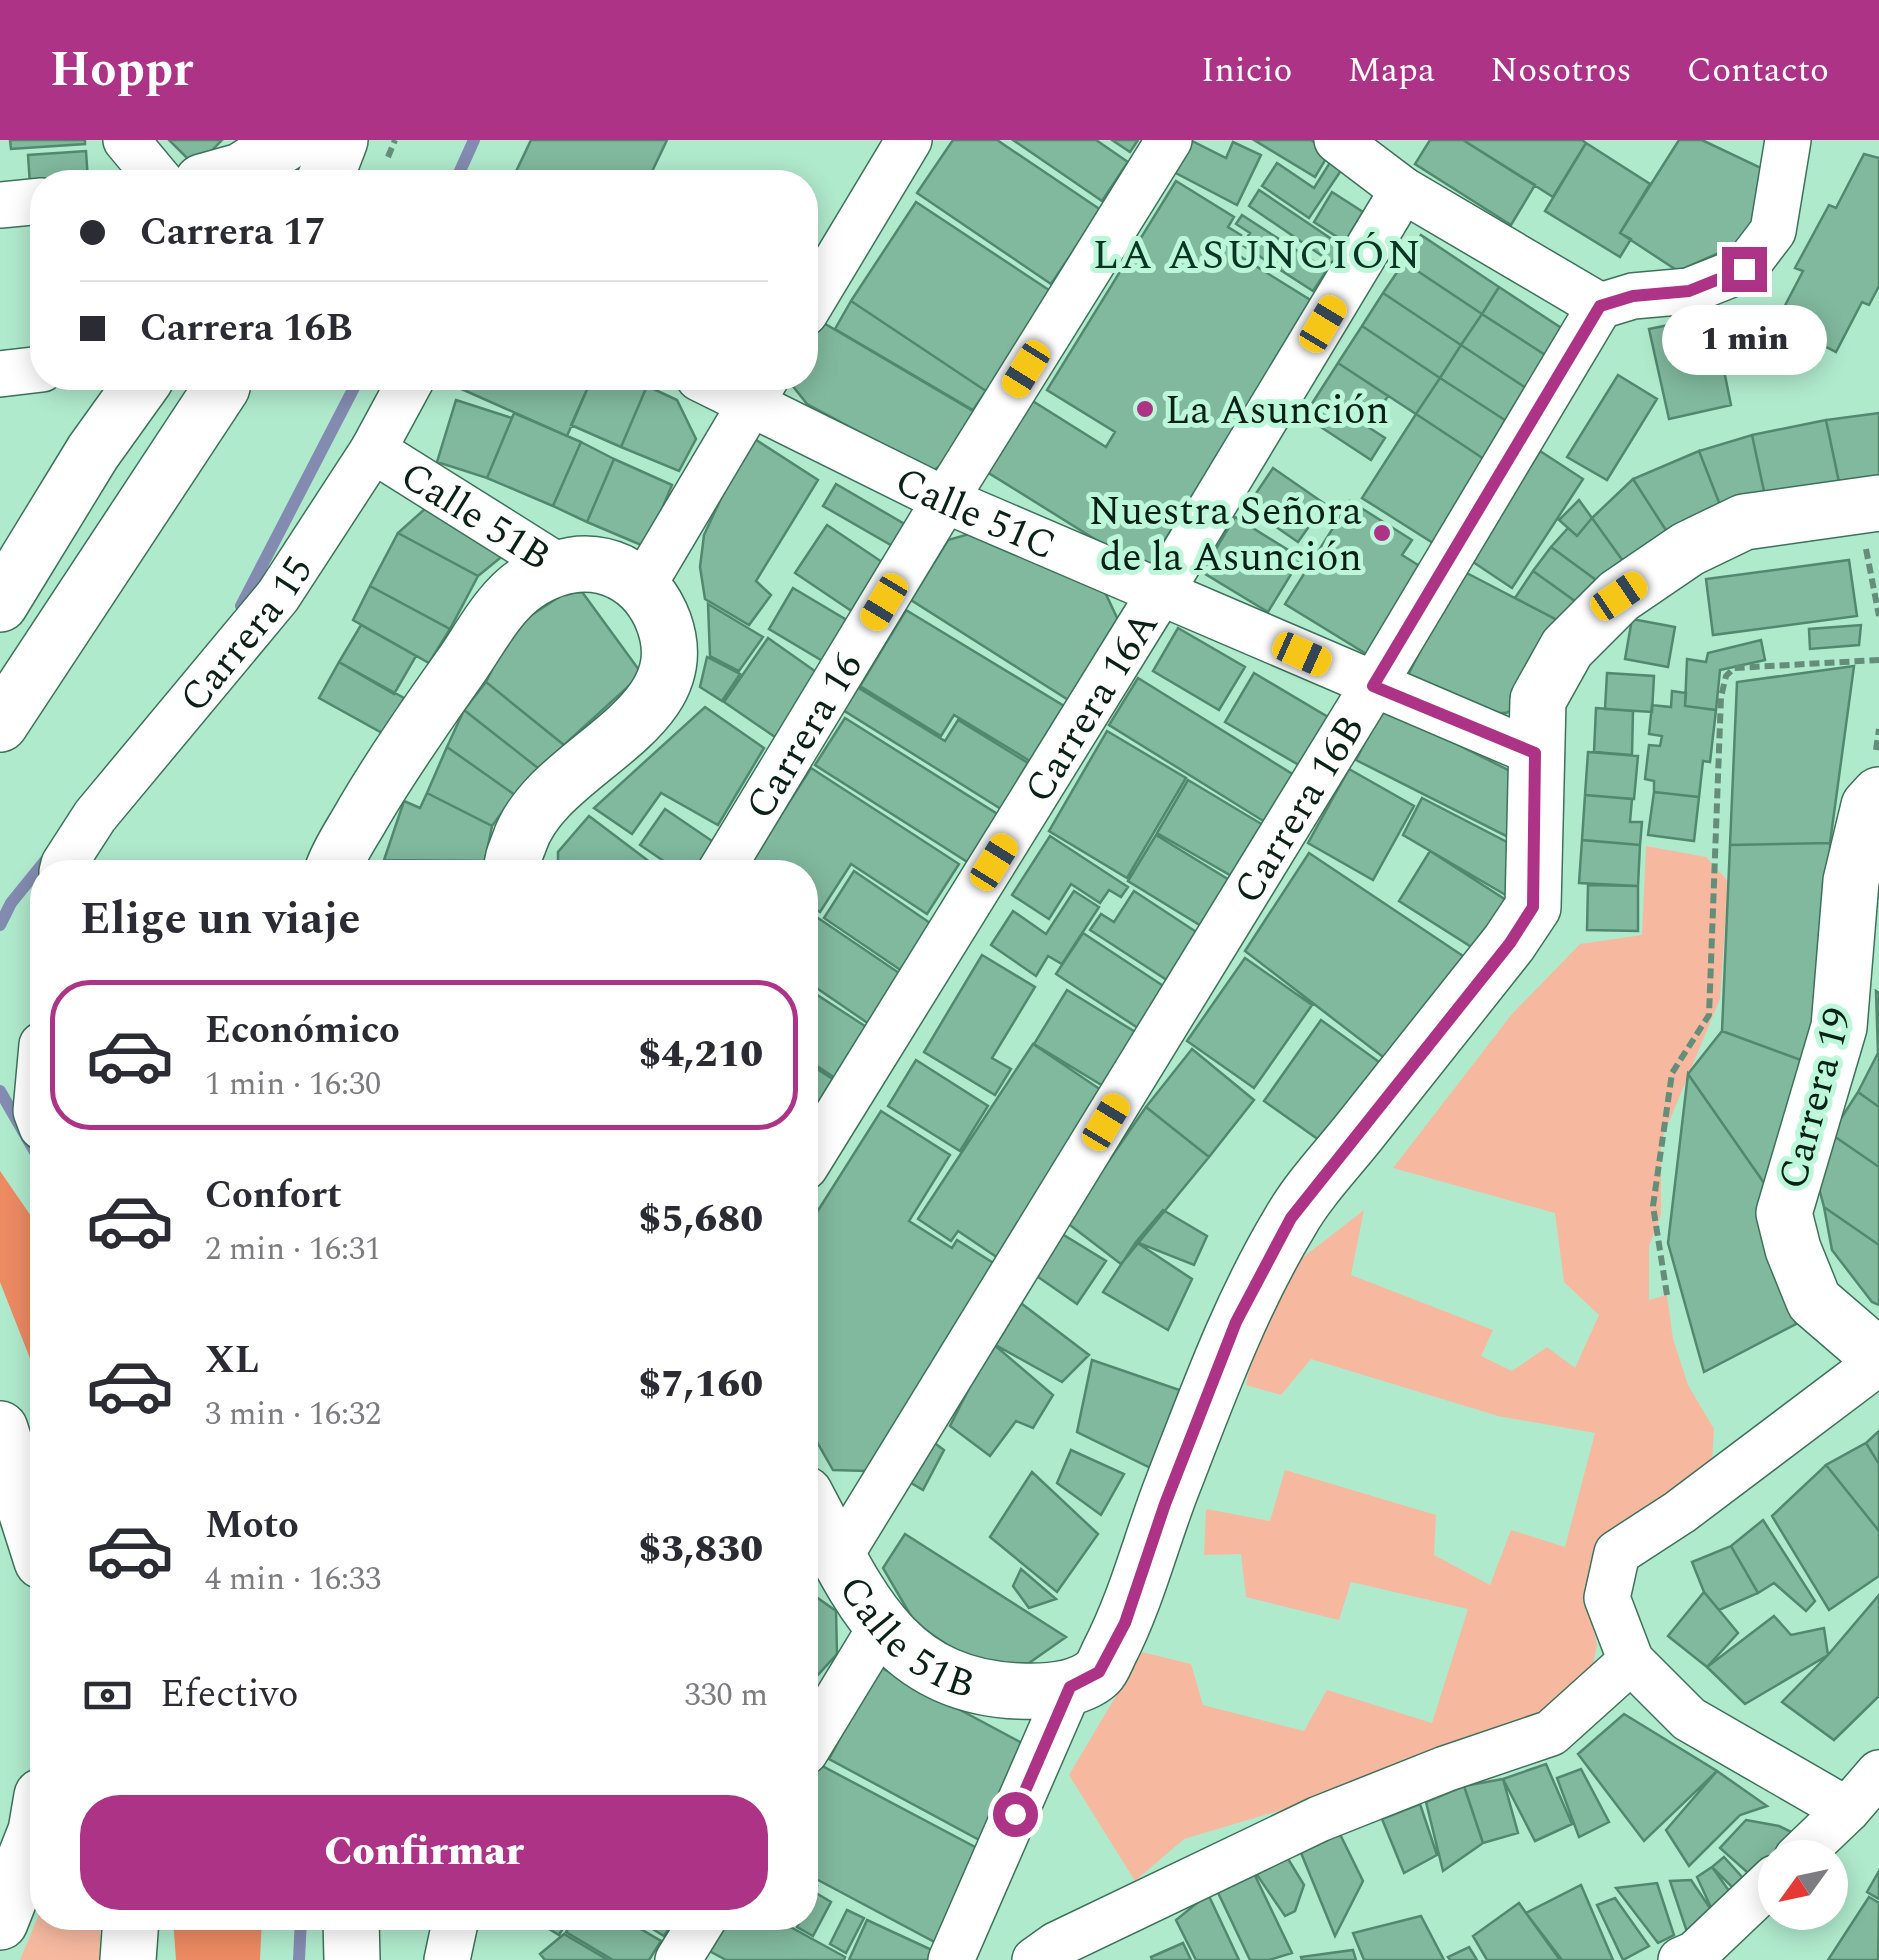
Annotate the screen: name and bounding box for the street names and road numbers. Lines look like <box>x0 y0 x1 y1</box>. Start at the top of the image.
street label: Calle 51B <box>388 447 562 587</box>
street label: Calle 51C <box>884 452 1065 577</box>
street label: Carrera 15 <box>165 544 329 727</box>
street label: Carrera 16A <box>1010 600 1175 815</box>
street label: Carrera 16 <box>731 641 879 832</box>
street label: Carrera 16B <box>1219 704 1381 916</box>
street label: Carrera 19 <box>1763 1001 1870 1196</box>
street label: Calle 51B <box>822 1564 983 1716</box>

